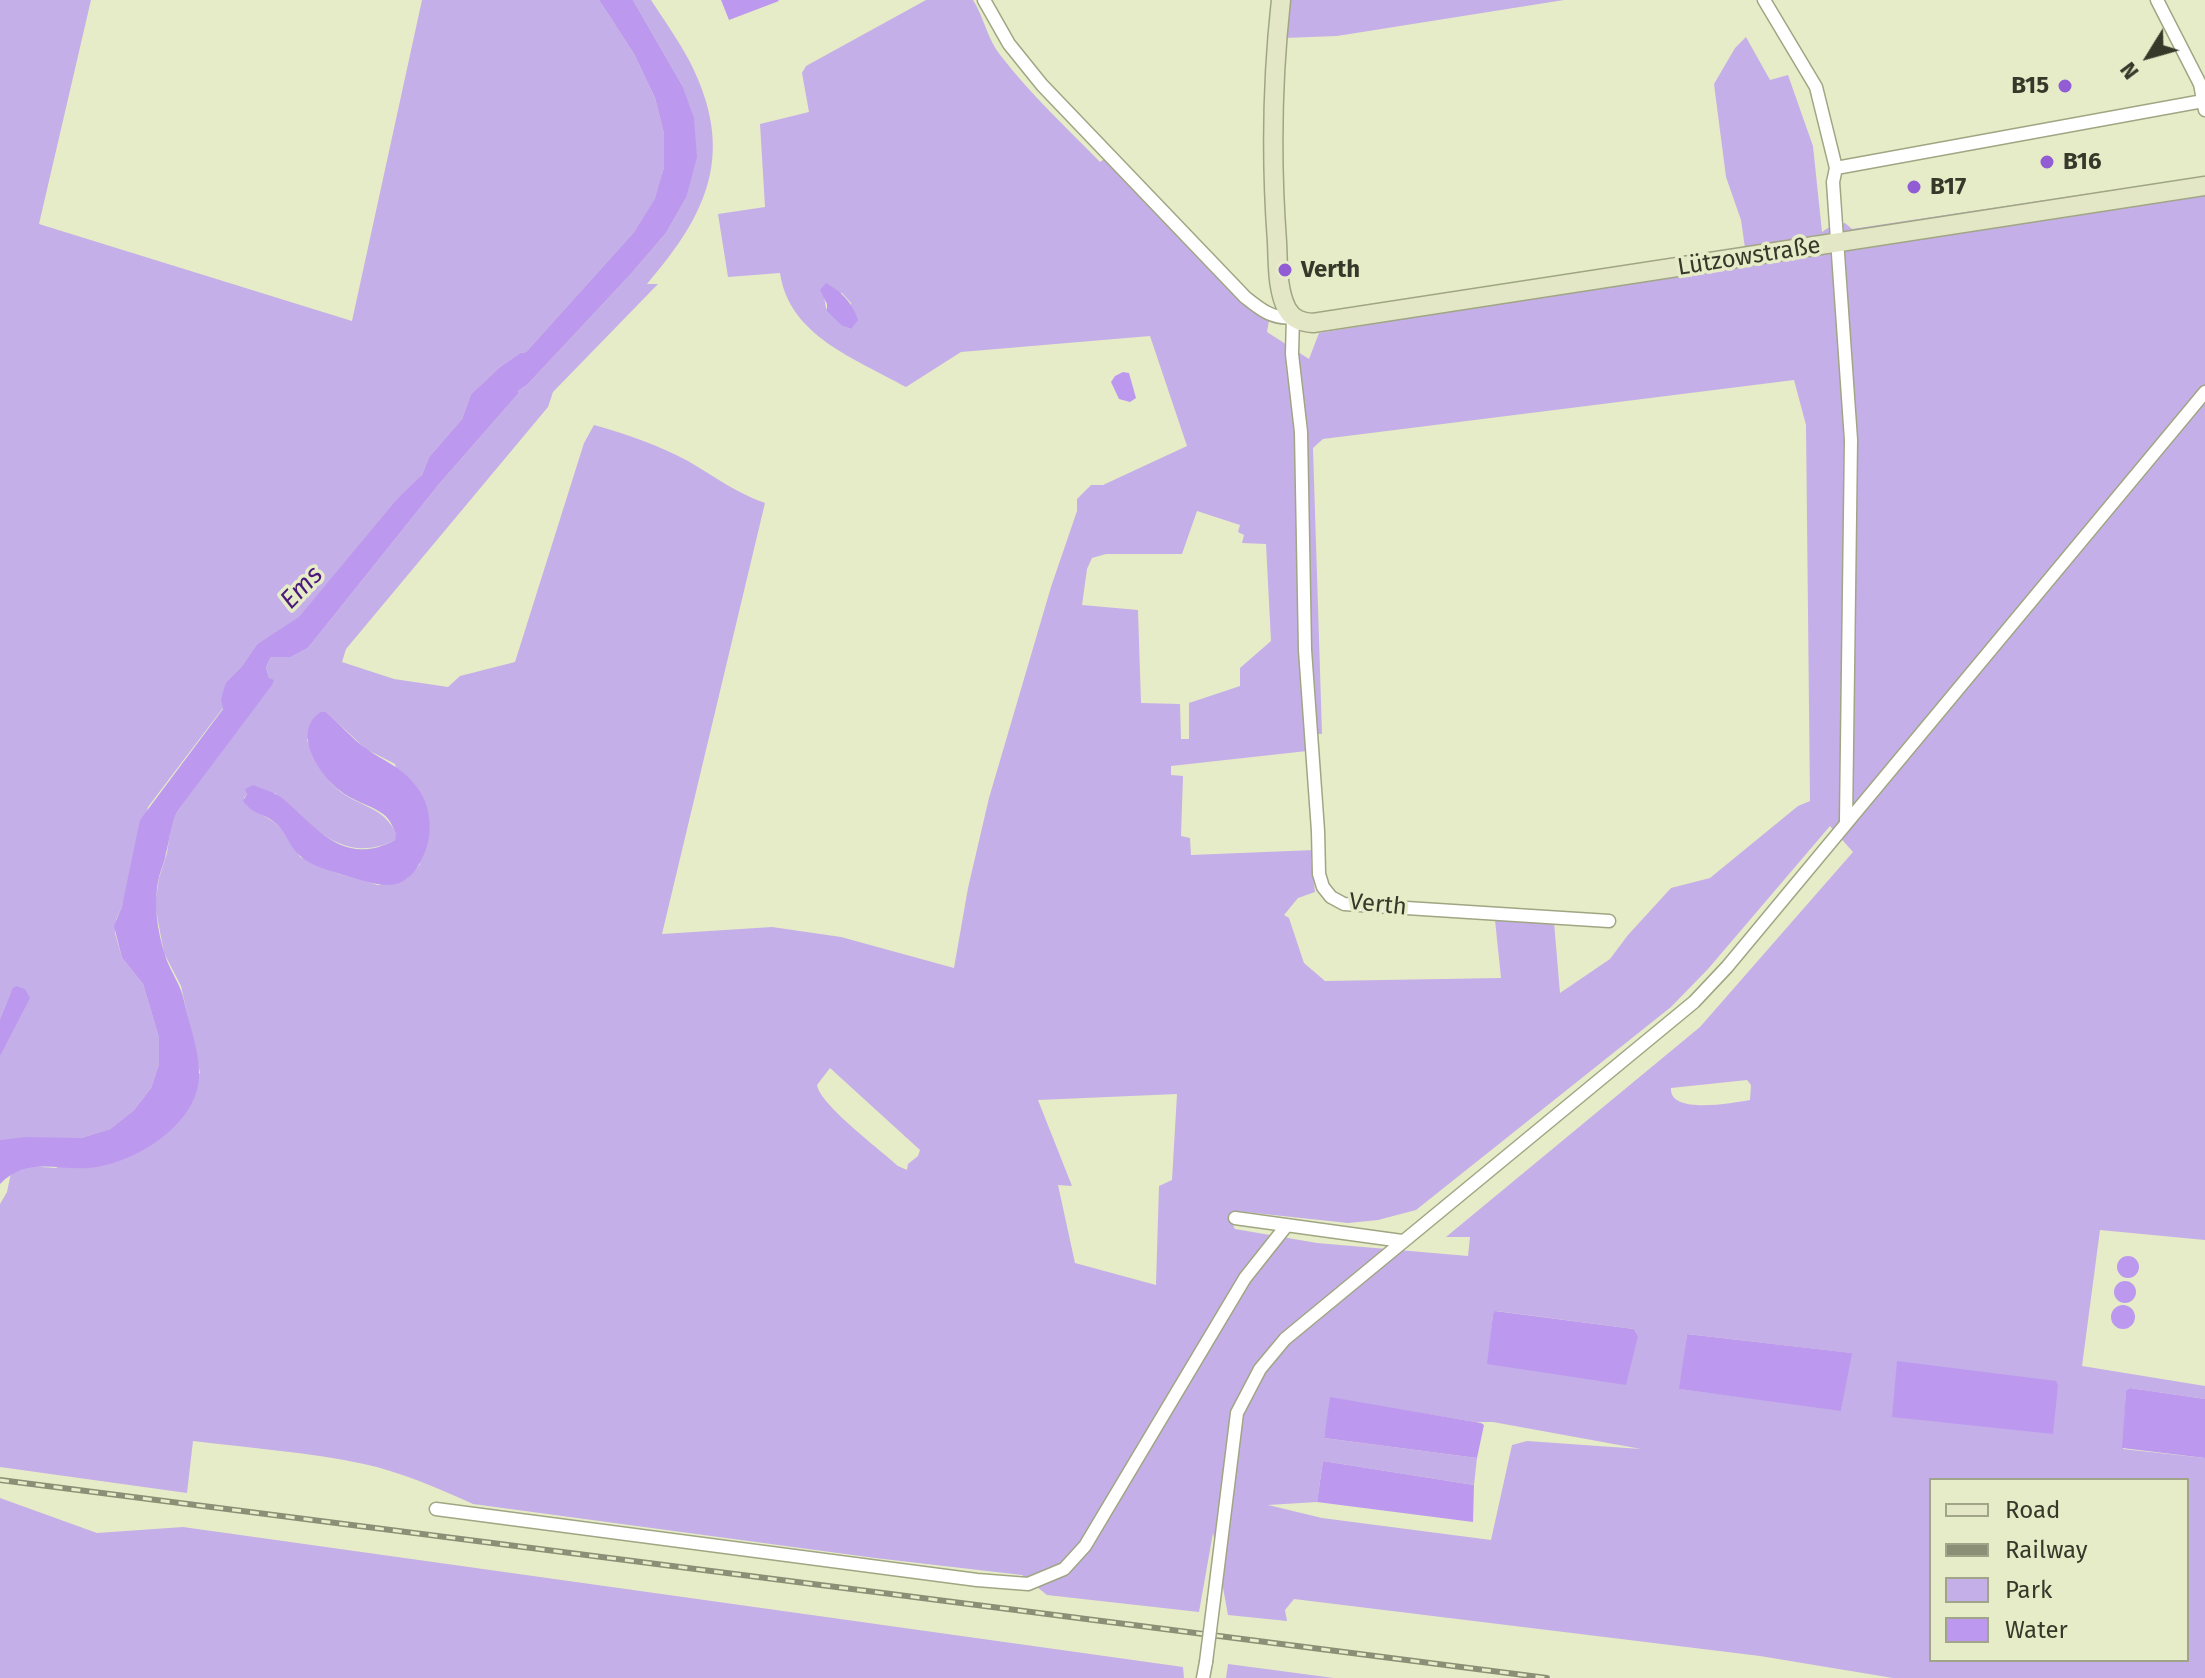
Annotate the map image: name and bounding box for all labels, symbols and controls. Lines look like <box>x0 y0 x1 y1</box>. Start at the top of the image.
north arrow <box>2109 16 2189 96</box>
text: N <box>2114 57 2145 85</box>
place label: B15 <box>2011 72 2049 100</box>
marker: B15 <box>2056 77 2074 95</box>
place label: B16 <box>2063 148 2102 176</box>
marker: B16 <box>2038 153 2056 171</box>
place label: B17 <box>1930 173 1966 201</box>
marker: B17 <box>1905 178 1923 196</box>
street label: Lützowstraße <box>1675 231 1823 283</box>
place label: Verth <box>1301 256 1360 284</box>
marker: Verth <box>1276 261 1294 279</box>
water label: Ems <box>274 560 330 616</box>
street label: Verth <box>1348 888 1408 922</box>
legend <box>1929 1478 2189 1662</box>
text: Road <box>2005 1496 2060 1524</box>
text: Railway <box>2005 1536 2088 1564</box>
text: Park <box>2005 1576 2052 1604</box>
text: Water <box>2005 1616 2068 1644</box>

